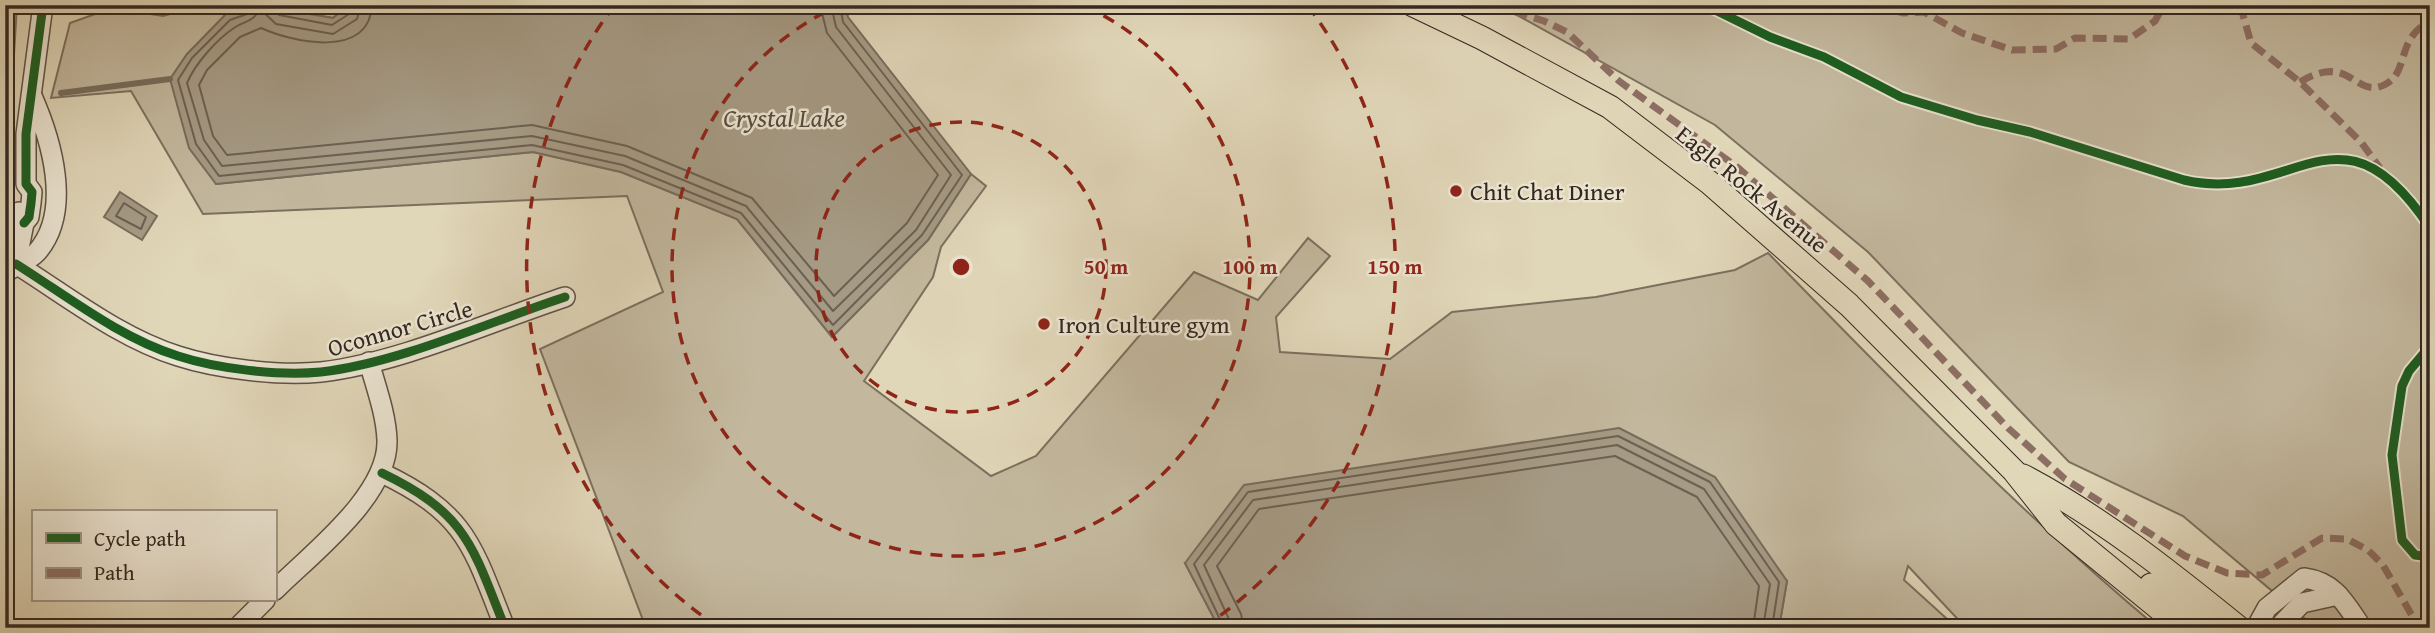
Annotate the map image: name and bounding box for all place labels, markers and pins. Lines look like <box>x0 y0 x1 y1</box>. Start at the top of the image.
place label: Chit Chat Diner <box>1470 174 1625 209</box>
marker: Chit Chat Diner <box>1448 183 1464 199</box>
centre of rings <box>949 255 973 279</box>
place label: Iron Culture gym <box>1058 307 1230 342</box>
marker: Iron Culture gym <box>1036 316 1052 332</box>

